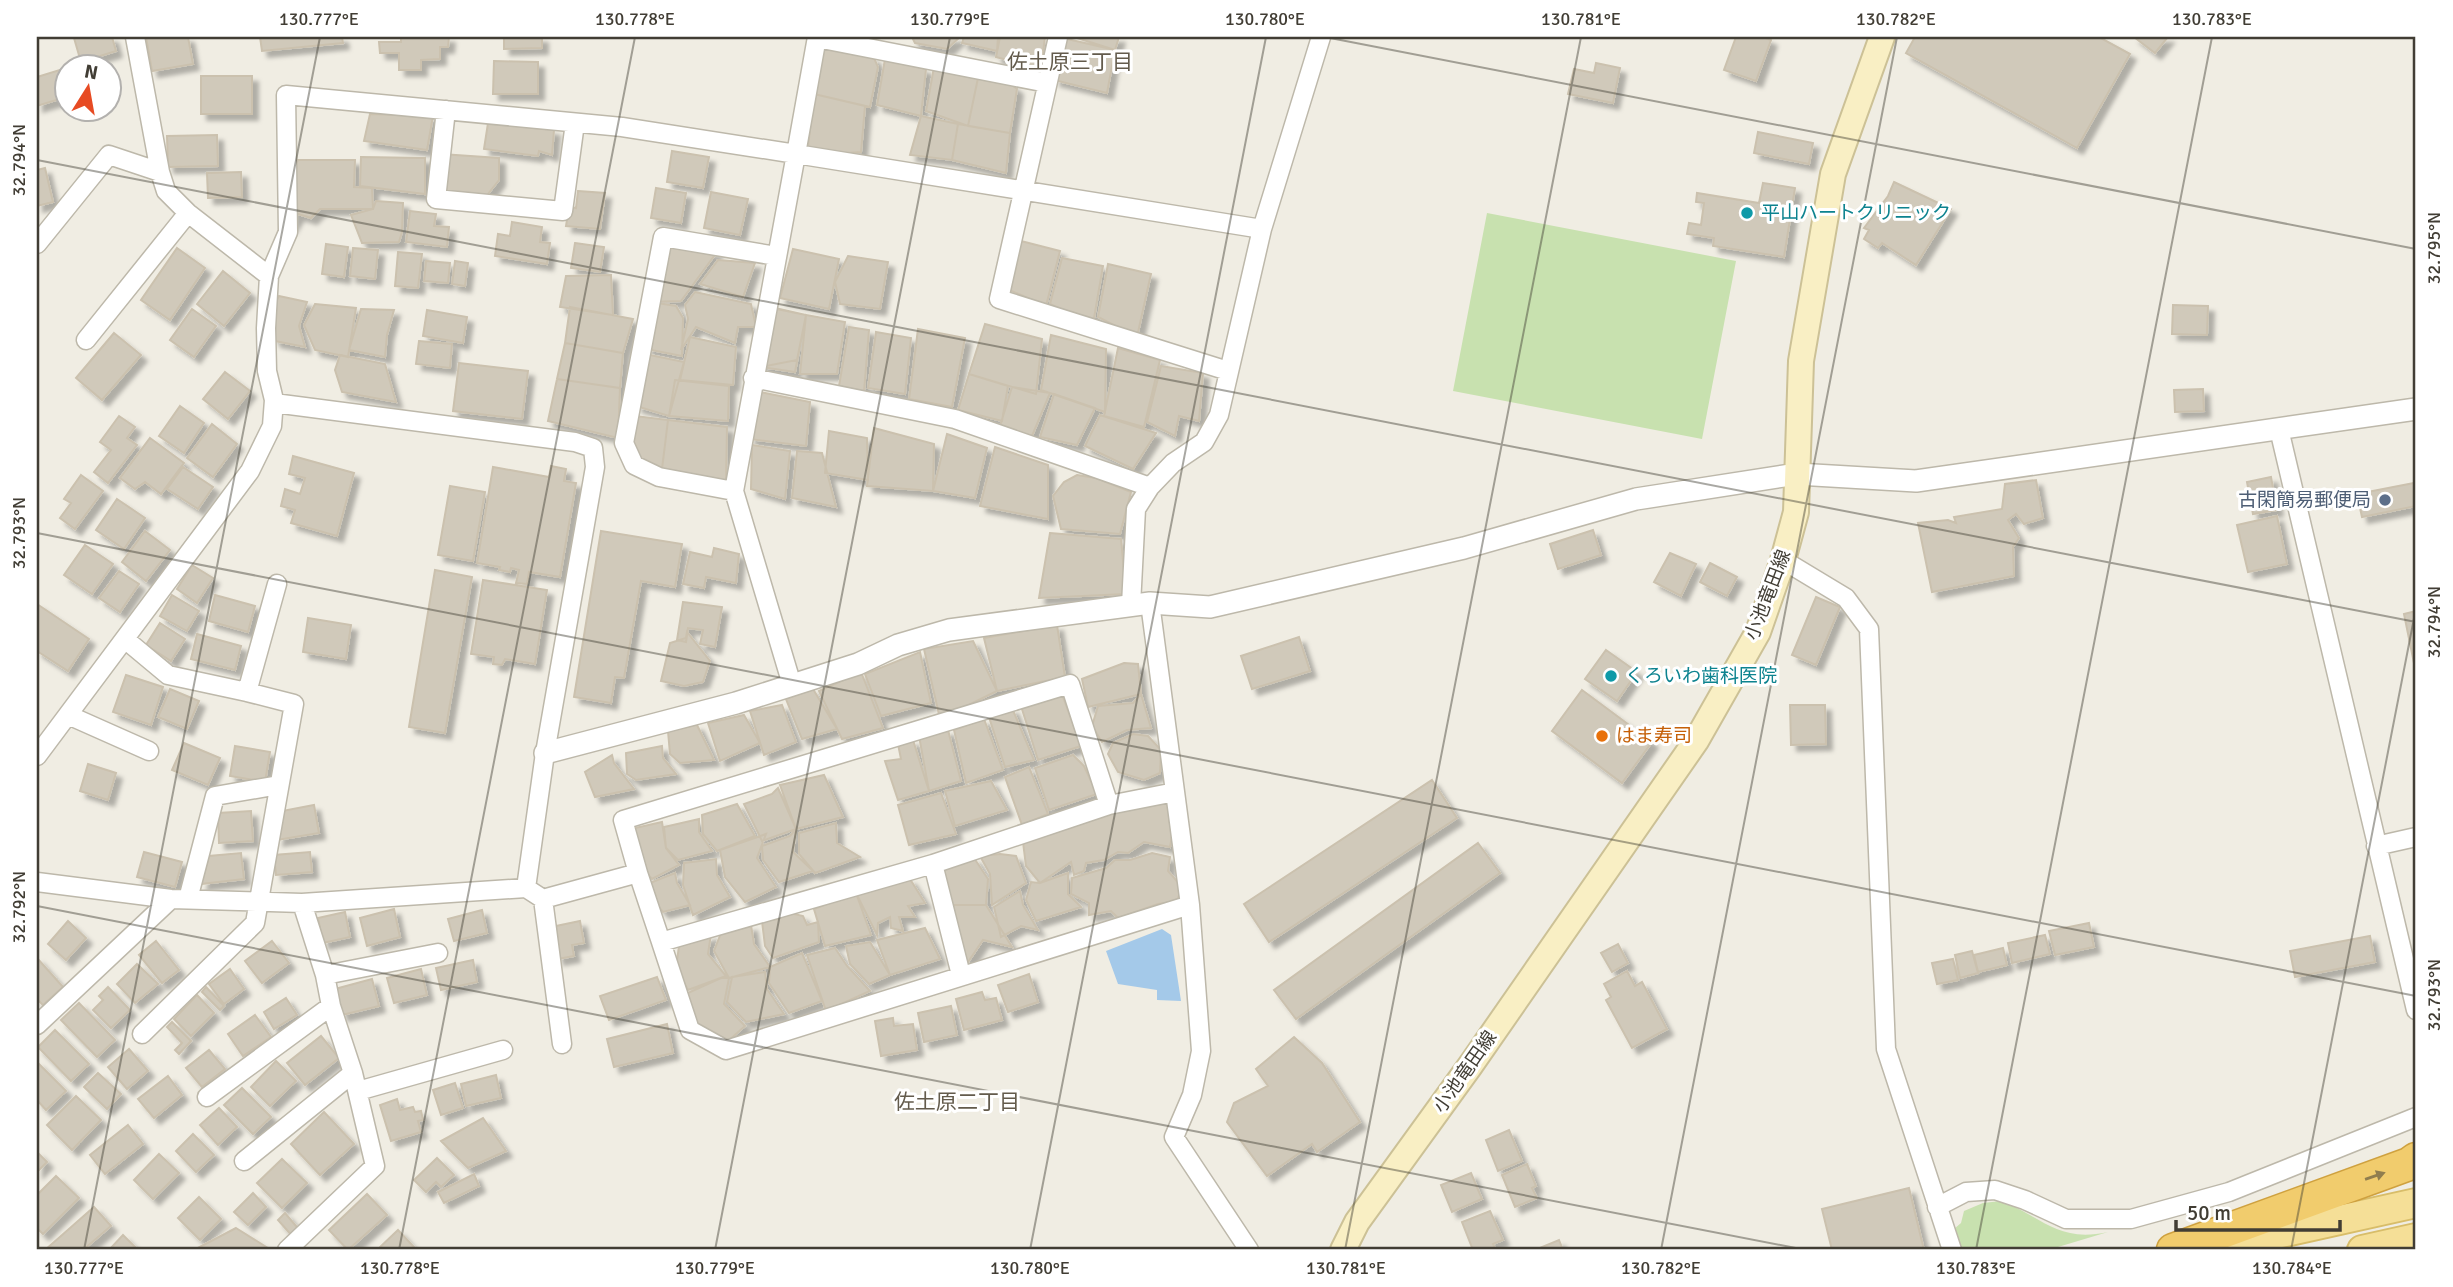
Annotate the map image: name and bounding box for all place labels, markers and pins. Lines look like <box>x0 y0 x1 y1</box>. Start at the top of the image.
place label: 平山ハートクリニック <box>1761 201 1951 225</box>
marker: 平山ハートクリニック <box>1739 205 1755 221</box>
place label: 古閑簡易郵便局 <box>2238 488 2371 512</box>
marker: 古閑簡易郵便局 <box>2377 492 2393 508</box>
place label: くろいわ歯科医院 <box>1625 664 1777 688</box>
marker: くろいわ歯科医院 <box>1603 668 1619 684</box>
place label: はま寿司 <box>1616 724 1692 748</box>
marker: はま寿司 <box>1594 728 1610 744</box>

